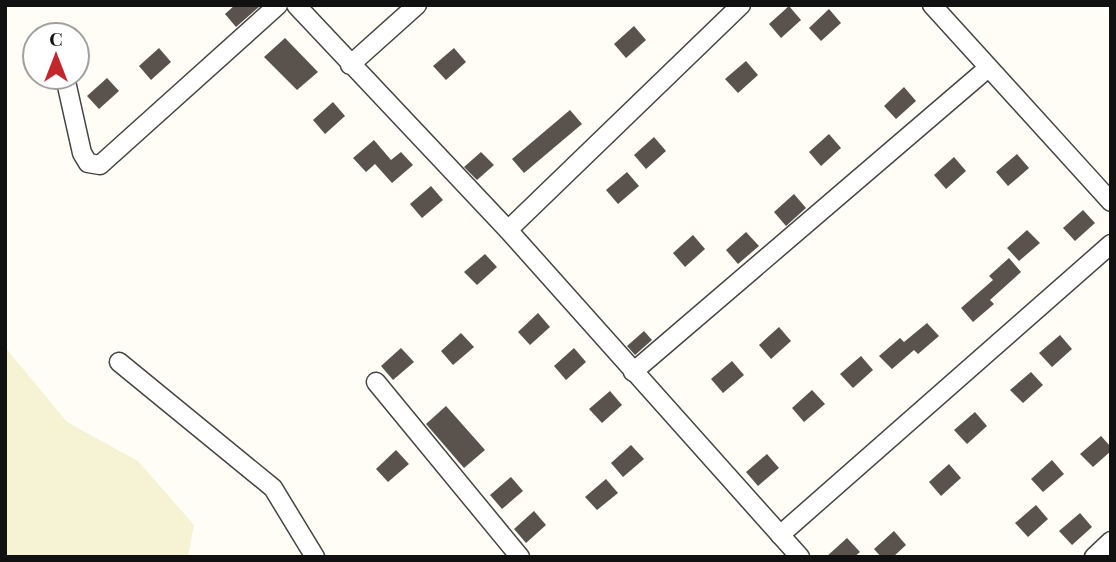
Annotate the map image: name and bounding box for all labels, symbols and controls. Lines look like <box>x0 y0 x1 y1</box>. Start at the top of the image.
north arrow <box>21 21 91 91</box>
text: С <box>49 25 63 51</box>

